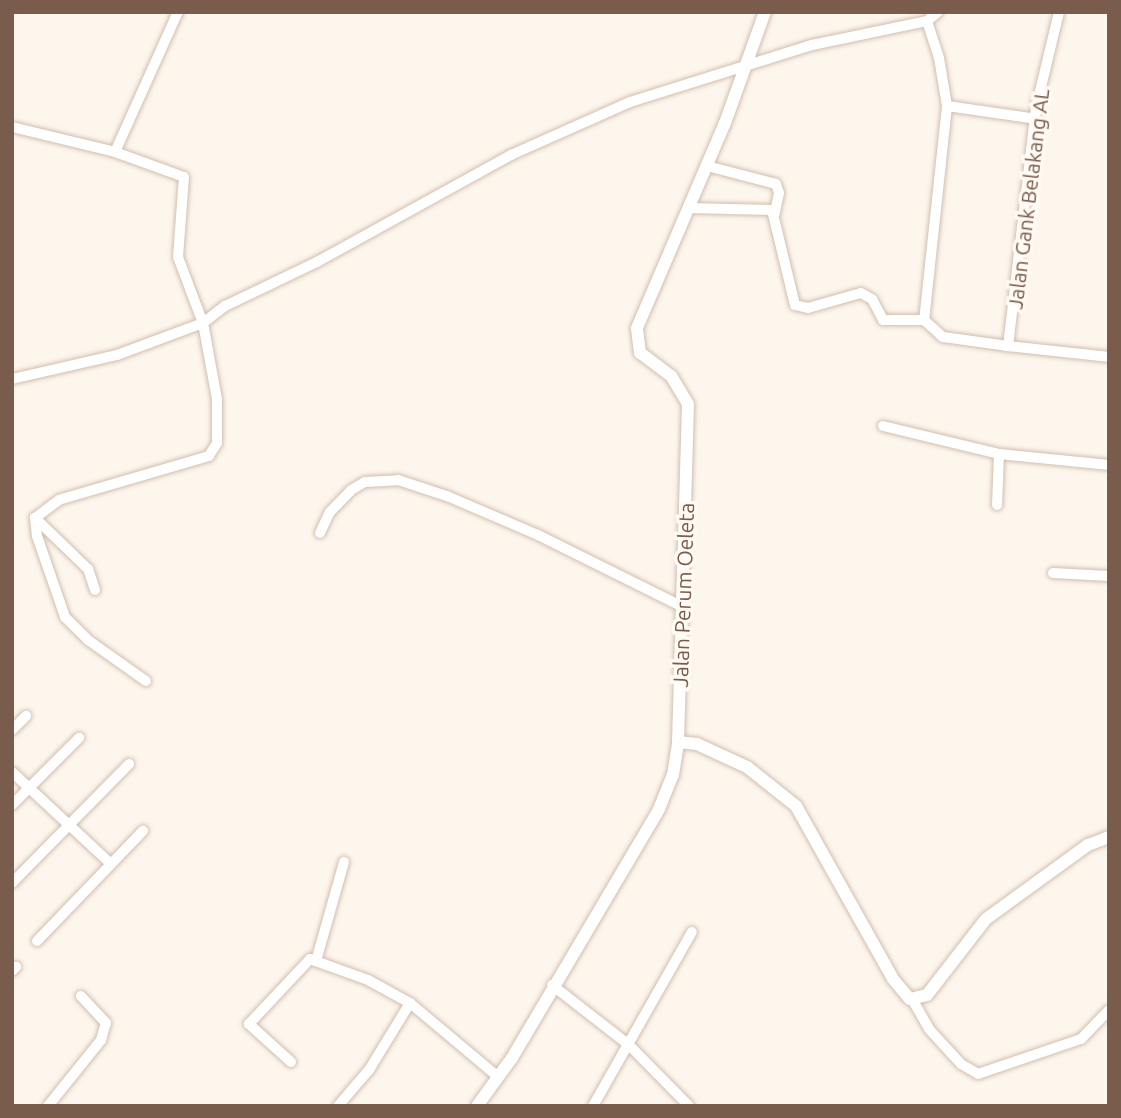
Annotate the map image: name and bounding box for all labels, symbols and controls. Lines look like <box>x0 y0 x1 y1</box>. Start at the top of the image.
street label: Jalan Gank Belakang AL <box>1002 87 1054 311</box>
street label: Jalan Perum Oeleta <box>667 502 699 688</box>

